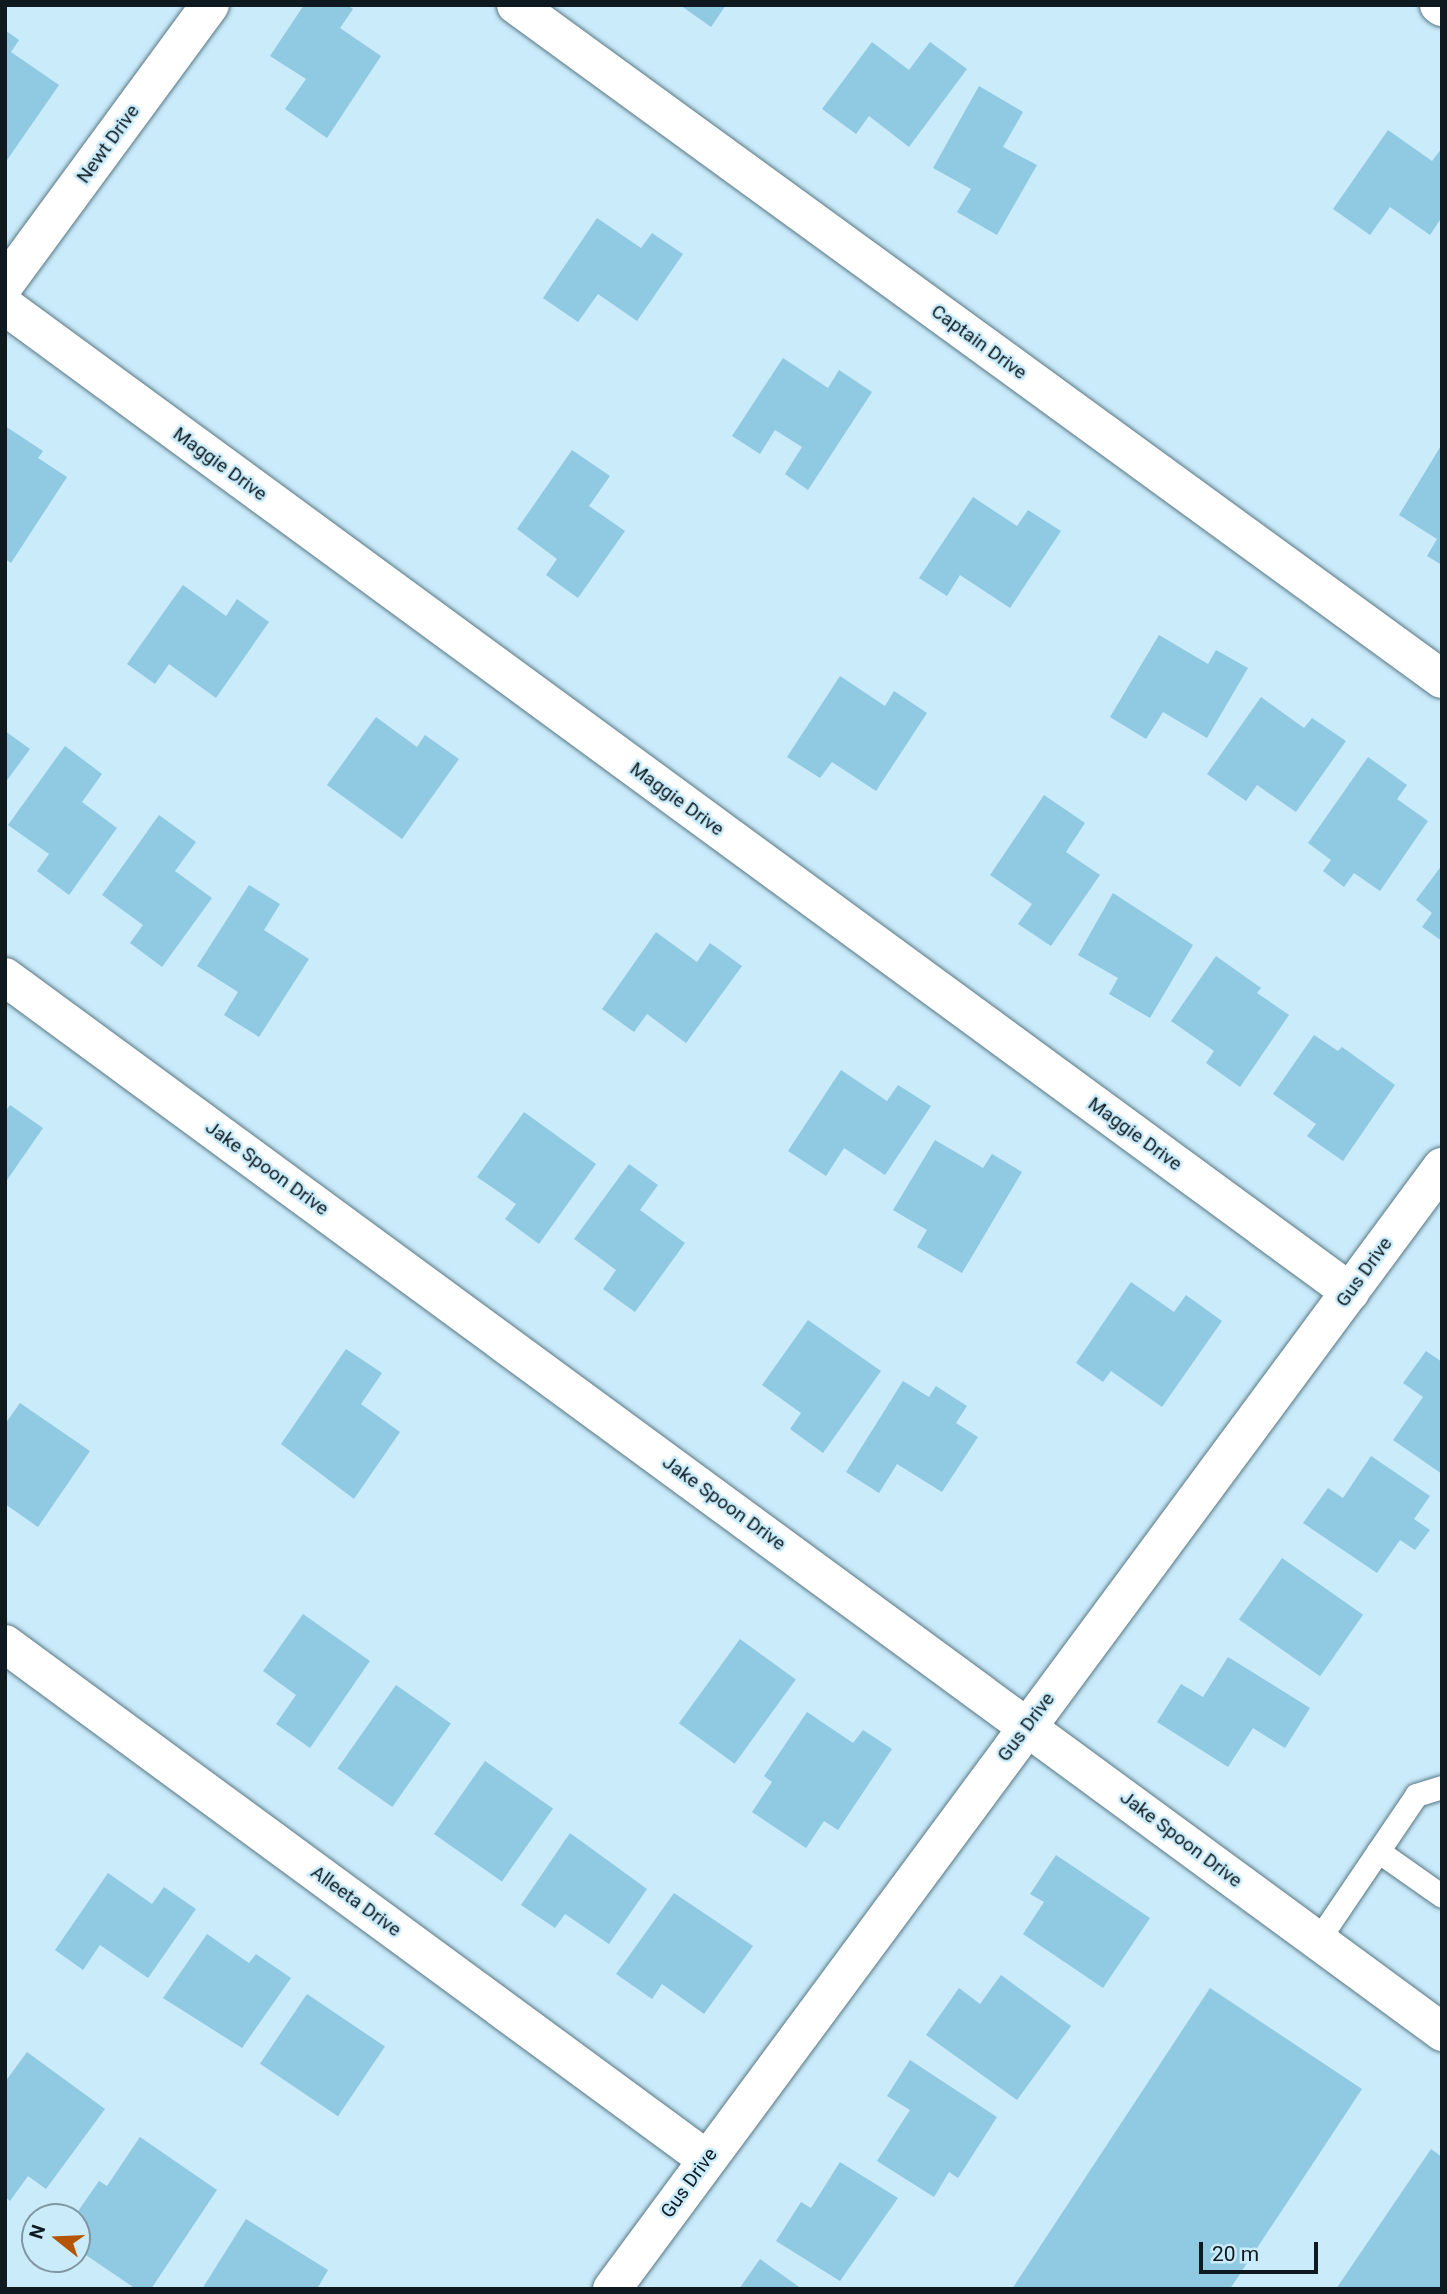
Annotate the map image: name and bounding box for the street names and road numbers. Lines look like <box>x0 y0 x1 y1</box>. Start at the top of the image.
street label: Newt Drive <box>72 100 144 188</box>
street label: Captain Drive <box>927 300 1031 384</box>
street label: Maggie Drive <box>169 422 271 506</box>
street label: Maggie Drive <box>626 757 728 841</box>
street label: Maggie Drive <box>1084 1092 1186 1176</box>
street label: Jake Spoon Drive <box>201 1116 333 1220</box>
street label: Gus Drive <box>1331 1233 1397 1311</box>
street label: Jake Spoon Drive <box>658 1451 790 1555</box>
street label: Gus Drive <box>993 1688 1059 1766</box>
street label: Jake Spoon Drive <box>1116 1786 1246 1892</box>
street label: Alleeta Drive <box>307 1861 405 1941</box>
street label: Gus Drive <box>656 2144 722 2222</box>

